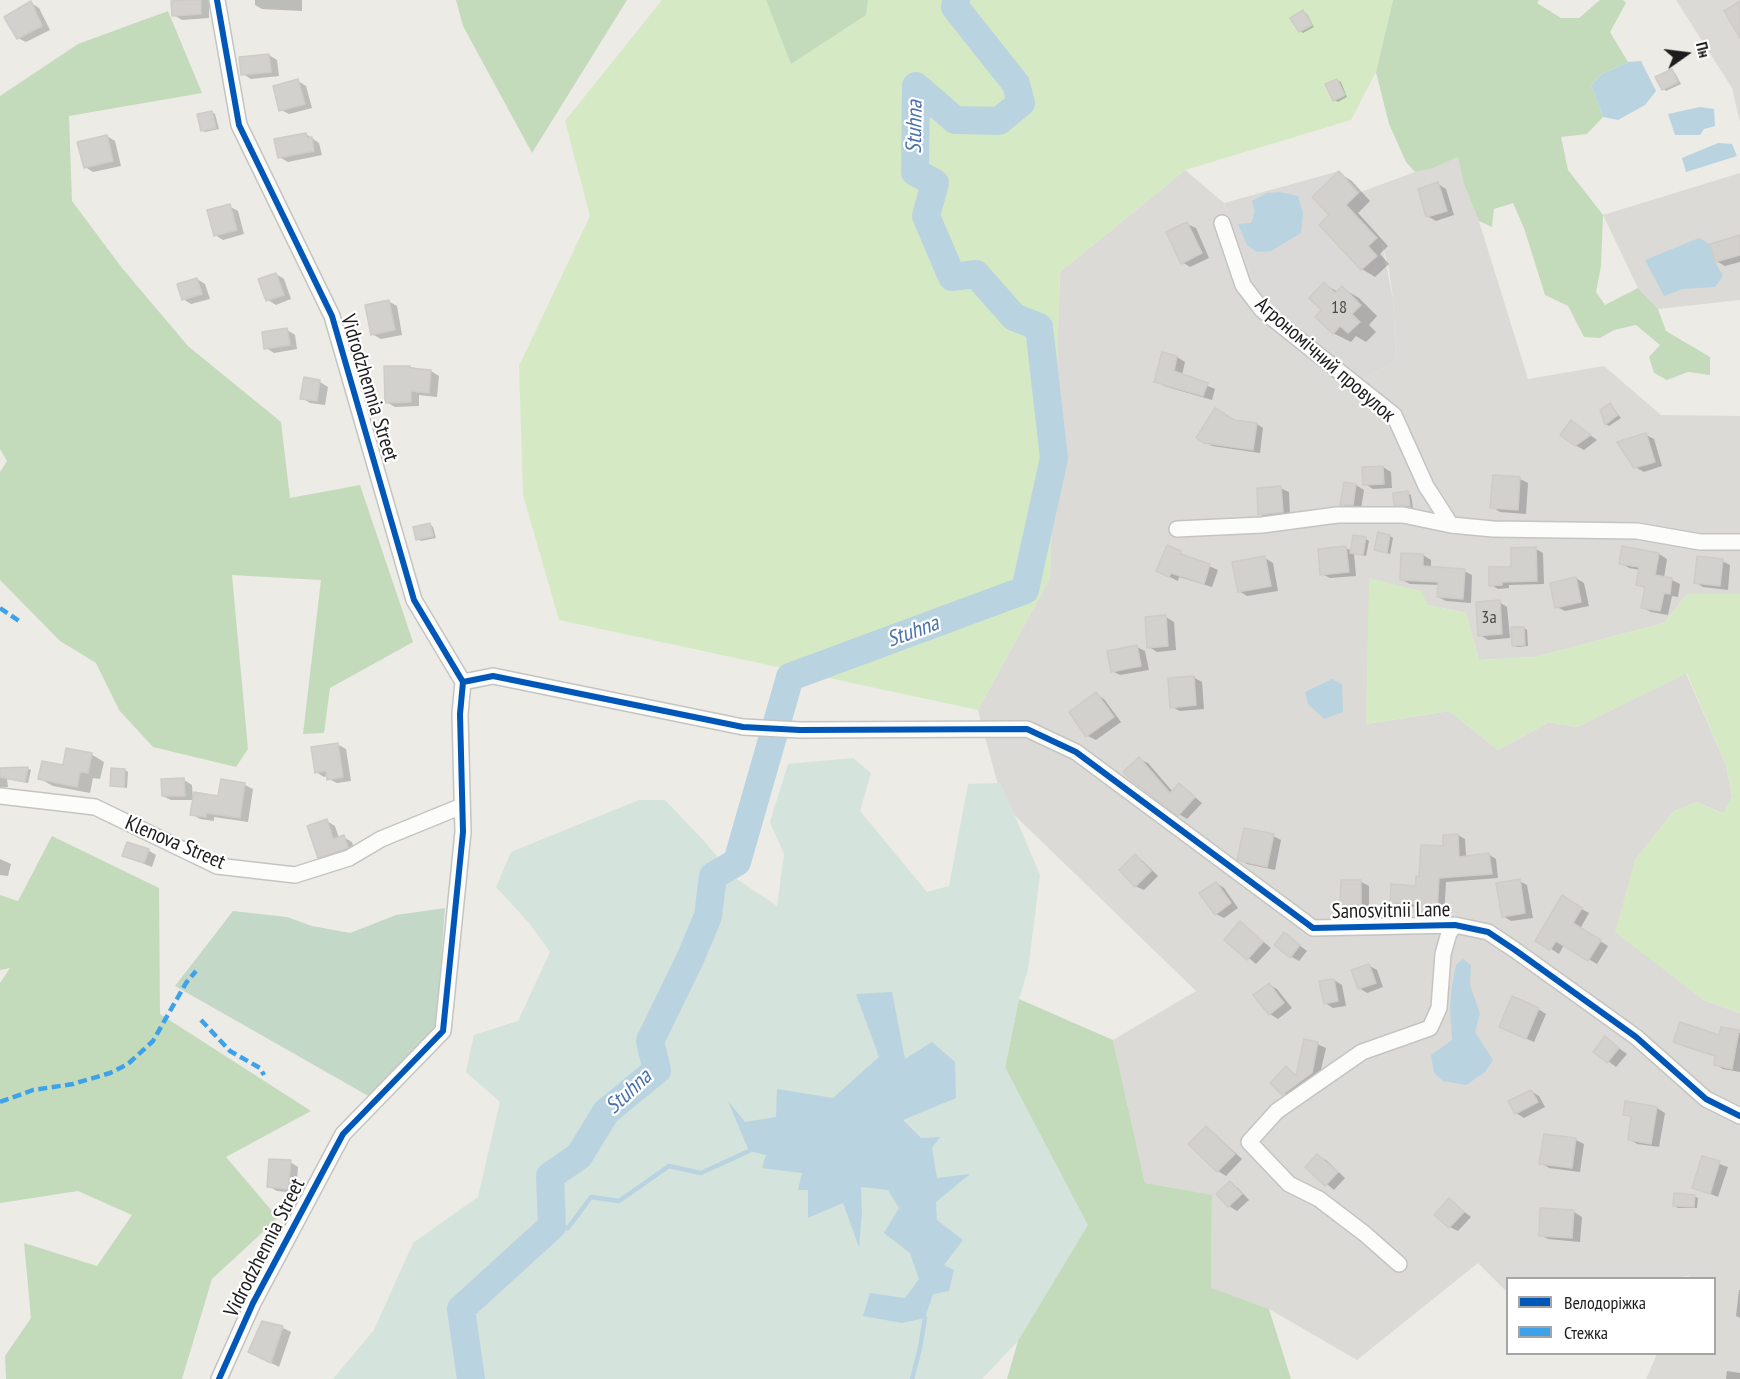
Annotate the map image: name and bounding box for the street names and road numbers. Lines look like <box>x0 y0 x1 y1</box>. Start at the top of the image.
street label: Агрономічний провулок <box>1250 292 1400 428</box>
street label: Vidrodzhennia Street <box>335 312 403 464</box>
street label: Klenova Street <box>121 811 229 875</box>
street label: Sanosvitnii Lane <box>1331 897 1451 925</box>
street label: Vidrodzhennia Street <box>219 1175 311 1321</box>

